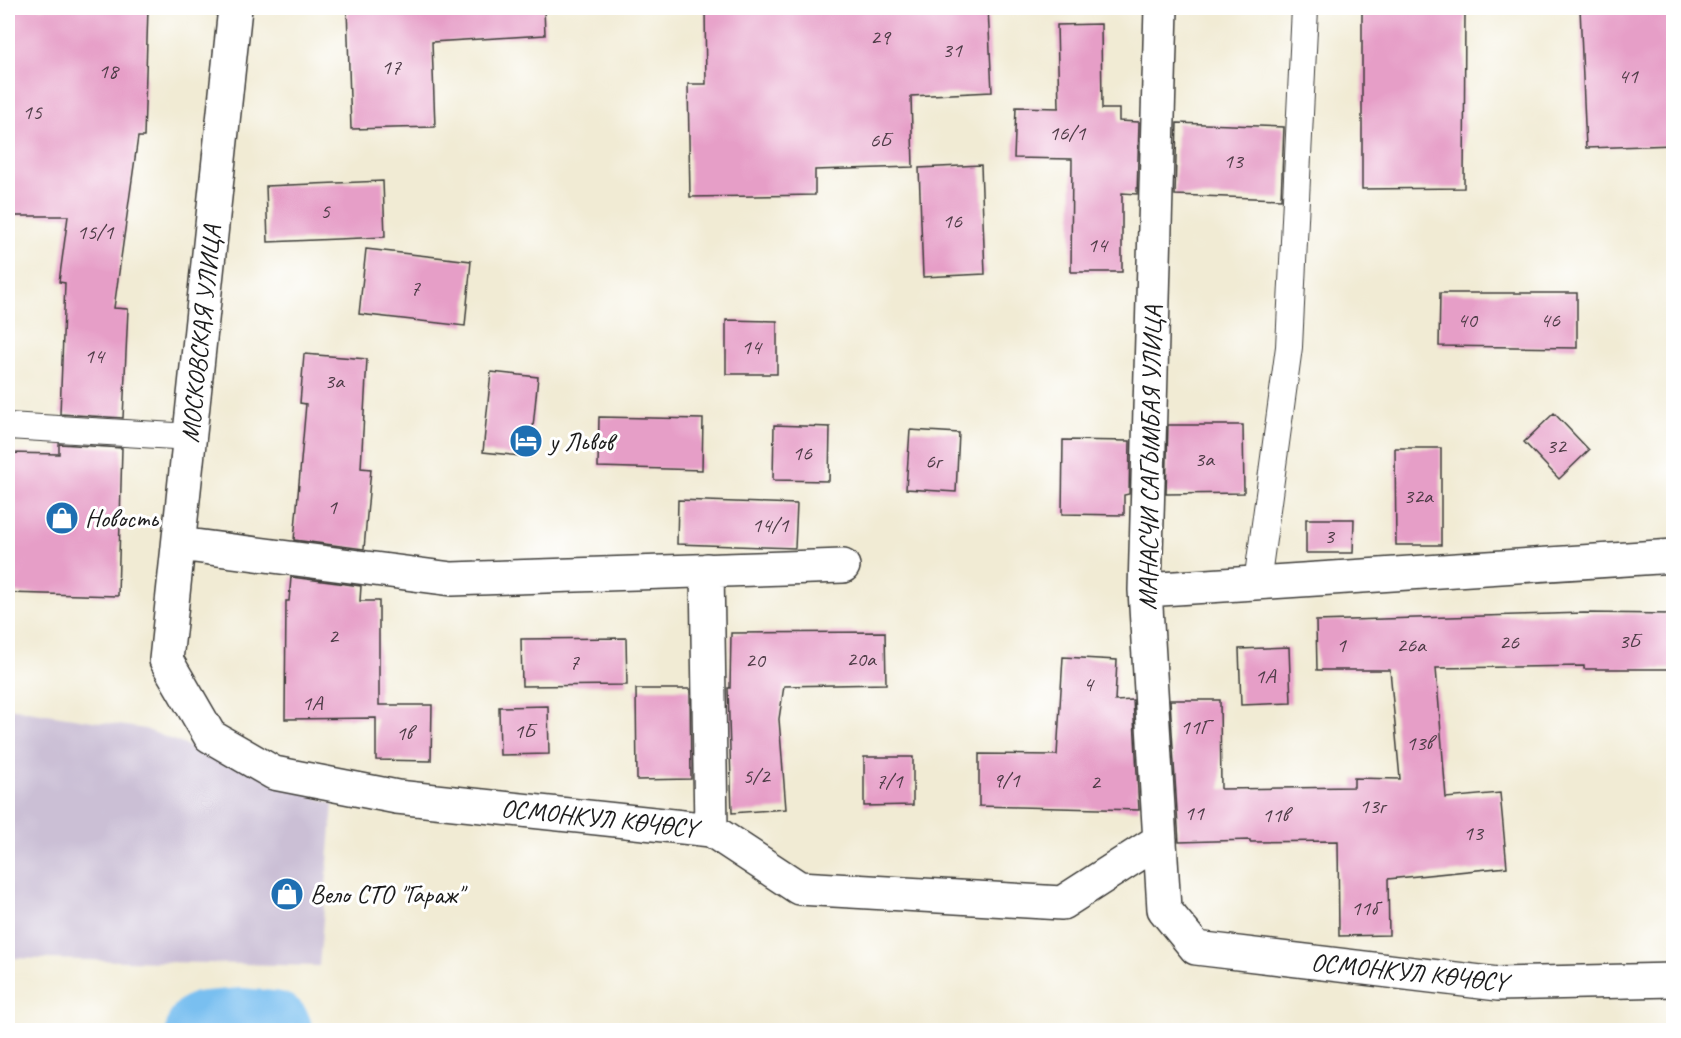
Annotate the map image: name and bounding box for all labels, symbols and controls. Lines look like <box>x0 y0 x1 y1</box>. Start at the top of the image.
house number: 29 <box>870 23 892 51</box>
house number: 31 <box>942 36 963 64</box>
house number: 17 <box>381 53 402 81</box>
house number: 18 <box>98 57 120 85</box>
house number: 41 <box>1618 62 1639 90</box>
house number: 15 <box>22 98 43 126</box>
house number: 16/1 <box>1049 119 1087 147</box>
house number: 6Б <box>869 126 894 154</box>
house number: 13 <box>1223 147 1245 175</box>
house number: 5 <box>320 197 331 225</box>
house number: 16 <box>942 207 963 235</box>
house number: 15/1 <box>77 218 115 246</box>
street label: МОСКОВСКАЯ УЛИЦА <box>173 222 229 444</box>
house number: 14 <box>1087 231 1109 259</box>
house number: 7 <box>410 274 421 302</box>
street label: МАНАСЧИ САГЫМБАЯ УЛИЦА <box>1131 305 1169 610</box>
house number: 40 <box>1457 306 1479 334</box>
house number: 46 <box>1540 306 1561 334</box>
house number: 14 <box>741 333 763 361</box>
house number: 14 <box>84 342 106 370</box>
house number: 3а <box>324 367 345 395</box>
hotel icon: у Львов <box>508 423 544 459</box>
place label: у Львов <box>547 425 618 458</box>
house number: 32 <box>1546 432 1568 460</box>
house number: 16 <box>792 439 813 467</box>
house number: 3а <box>1194 445 1215 473</box>
house number: 6г <box>925 447 944 475</box>
house number: 32а <box>1403 482 1434 510</box>
house number: 1 <box>327 493 338 521</box>
shop icon: Новость <box>44 500 80 536</box>
place label: Новость <box>85 502 160 535</box>
house number: 14/1 <box>752 511 790 539</box>
house number: 3 <box>1324 522 1336 550</box>
house number: 2 <box>328 622 340 650</box>
house number: 3Б <box>1618 627 1643 655</box>
house number: 26 <box>1499 628 1520 656</box>
house number: 1 <box>1336 631 1347 659</box>
house number: 26а <box>1396 631 1427 659</box>
house number: 20а <box>846 645 877 673</box>
house number: 20 <box>745 646 767 674</box>
house number: 7 <box>569 648 580 676</box>
house number: 1А <box>1255 662 1276 690</box>
house number: 4 <box>1083 670 1095 698</box>
house number: 1А <box>302 689 323 717</box>
house number: 11Г <box>1180 713 1215 741</box>
house number: 1Б <box>513 717 538 745</box>
house number: 1в <box>396 719 418 747</box>
house number: 13в <box>1406 729 1438 757</box>
house number: 5/2 <box>742 762 772 790</box>
house number: 9/1 <box>992 766 1021 794</box>
house number: 7/1 <box>875 767 904 795</box>
house number: 2 <box>1090 768 1102 796</box>
street label: ОСМОНКУЛ КӨЧӨСҮ <box>499 791 704 845</box>
house number: 13г <box>1359 792 1388 820</box>
house number: 11 <box>1184 799 1205 827</box>
house number: 11в <box>1262 801 1294 829</box>
house number: 13 <box>1463 819 1485 847</box>
shop icon: Вело СТО "Гараж" <box>269 876 305 912</box>
place label: Вело СТО "Гараж" <box>310 878 468 911</box>
house number: 11б <box>1351 894 1384 922</box>
street label: ОСМОНКУЛ КӨЧӨСҮ <box>1309 945 1514 999</box>

